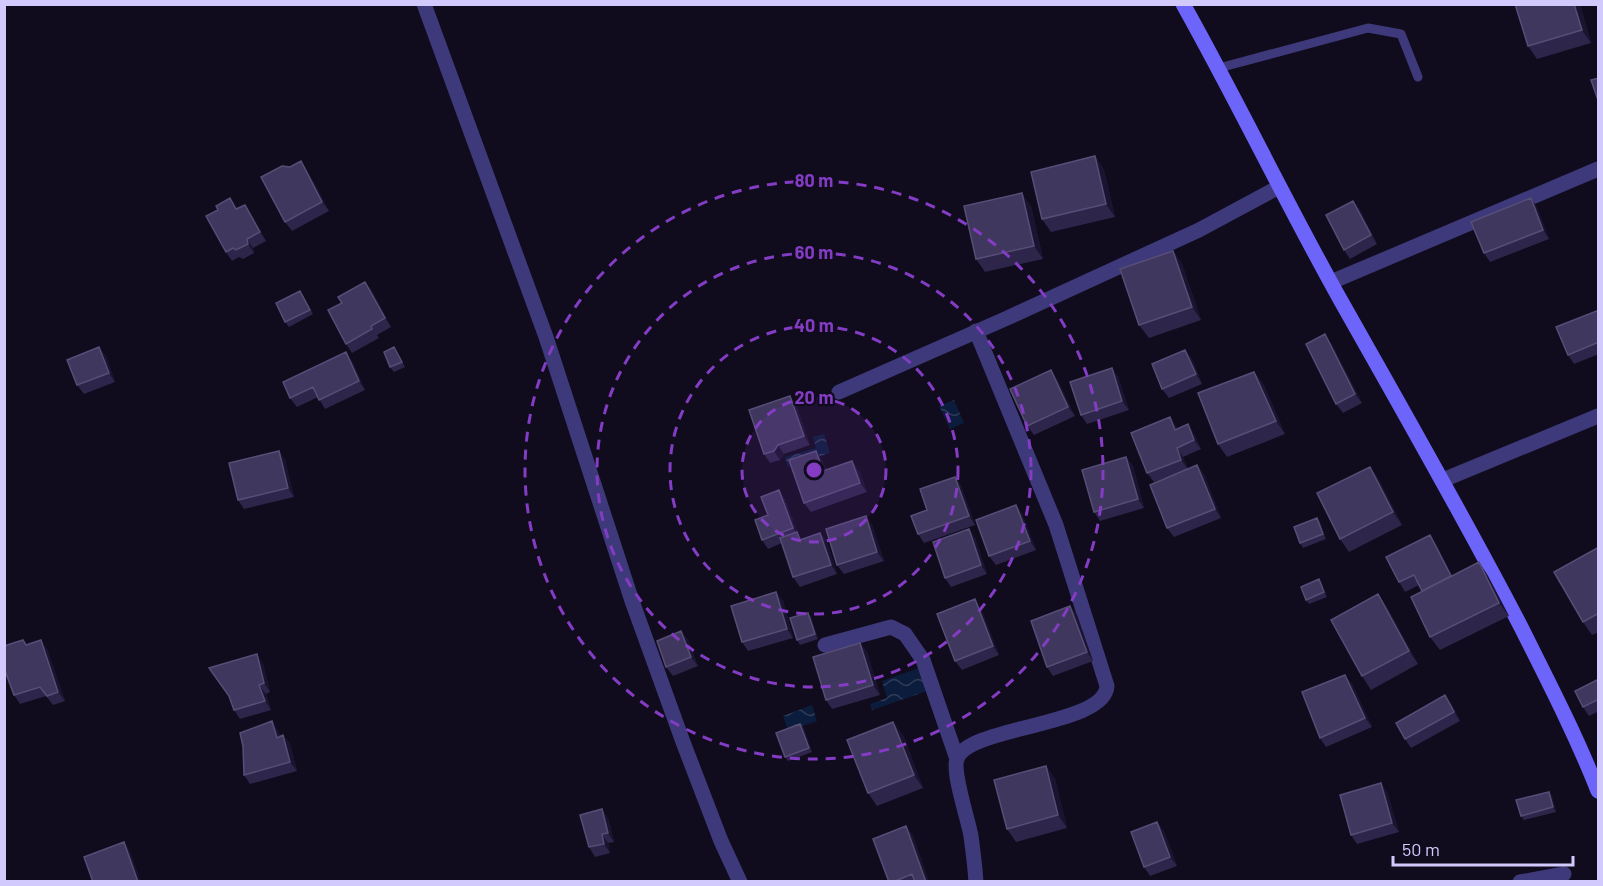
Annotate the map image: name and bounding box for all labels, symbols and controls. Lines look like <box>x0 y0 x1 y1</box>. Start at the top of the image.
text: 80 m <box>795 169 833 191</box>
text: 60 m <box>795 241 833 263</box>
text: 40 m <box>794 314 834 336</box>
text: 20 m <box>795 386 833 408</box>
centre of rings <box>804 460 824 480</box>
scale bar <box>1393 829 1573 867</box>
text: 50 m <box>1402 838 1440 860</box>

